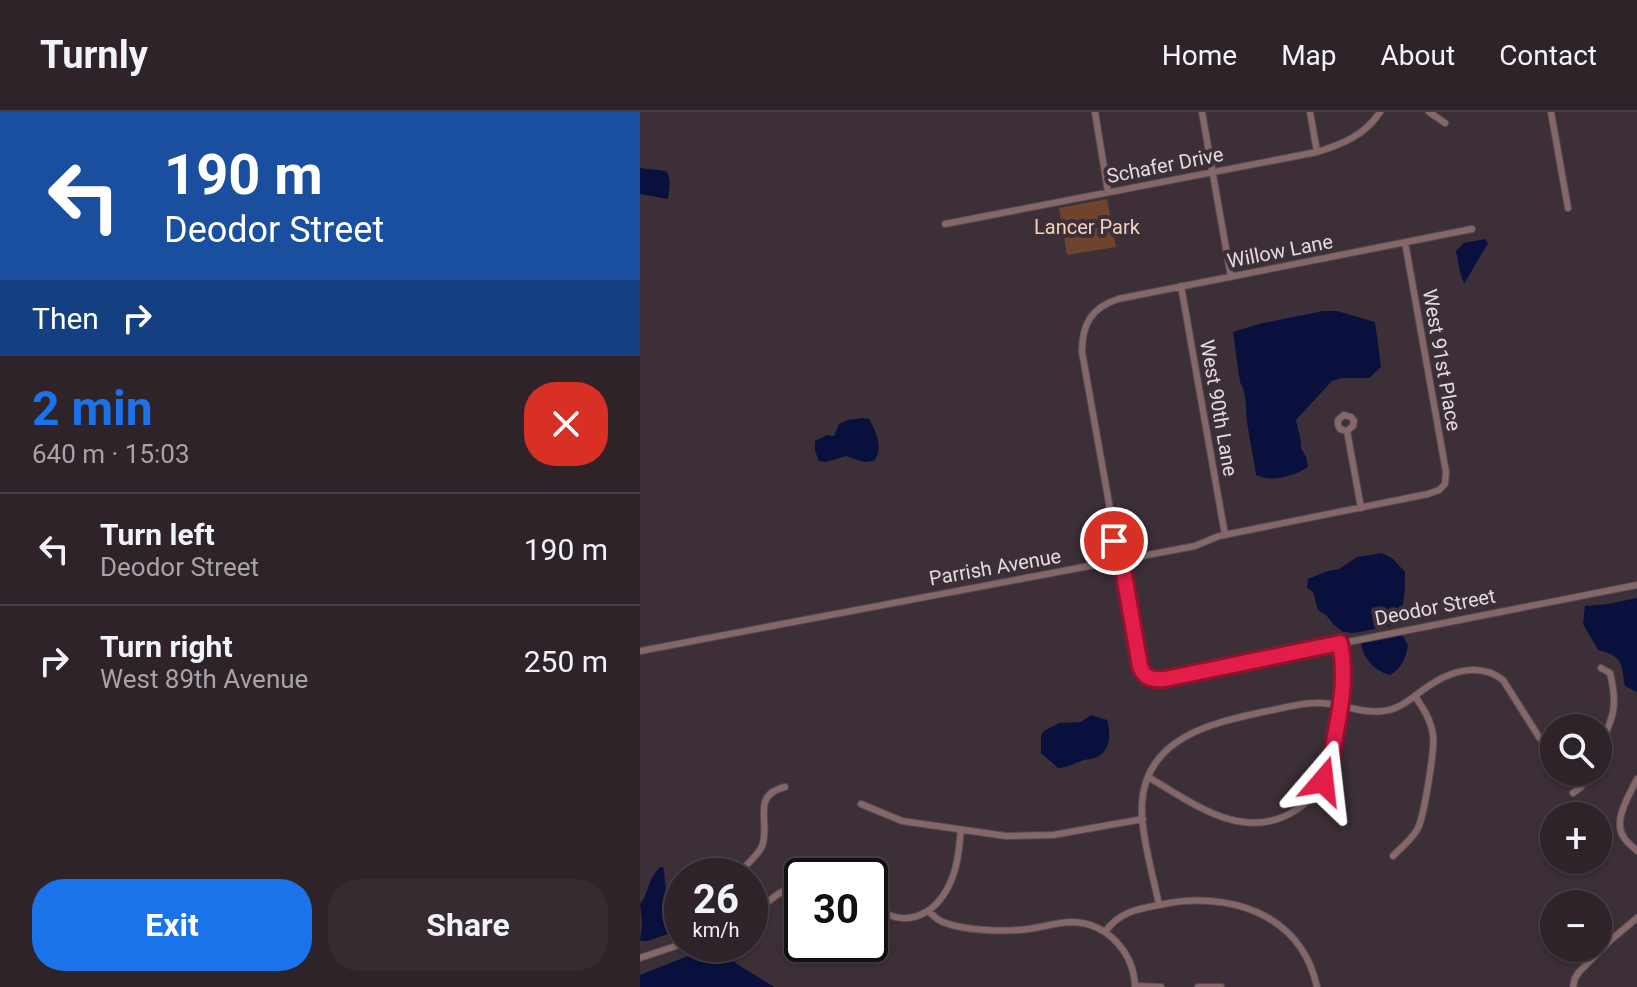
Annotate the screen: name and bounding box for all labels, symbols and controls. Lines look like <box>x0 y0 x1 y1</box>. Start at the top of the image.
text: Turnly <box>40 33 148 77</box>
text: Home <box>1162 39 1237 72</box>
text: Map <box>1281 39 1337 72</box>
text: About <box>1381 39 1455 72</box>
text: Contact <box>1499 39 1597 72</box>
text: 190 m <box>164 142 323 208</box>
street label: Schafer Drive <box>1105 142 1225 188</box>
icon: left <box>32 144 136 248</box>
text: Deodor Street <box>164 209 384 251</box>
park label: Lancer Park <box>1034 215 1141 239</box>
street label: Willow Lane <box>1225 229 1335 273</box>
street label: West 91st Place <box>1418 287 1466 433</box>
icon: right <box>115 296 159 340</box>
text: Then <box>32 301 99 336</box>
street label: West 90th Lane <box>1195 338 1243 478</box>
text: 2 min <box>32 380 153 437</box>
button: close <box>524 382 608 466</box>
text: 640 m · 15:03 <box>32 439 190 469</box>
pin <box>1080 507 1148 575</box>
text: Turn left <box>100 517 215 552</box>
icon: arrive <box>1092 519 1136 563</box>
icon: left <box>32 527 76 571</box>
text: 190 m <box>524 532 608 567</box>
street label: Parrish Avenue <box>927 544 1063 590</box>
text: Deodor Street <box>100 552 259 582</box>
street label: Deodor Street <box>1373 584 1497 630</box>
text: Turn right <box>100 629 233 664</box>
icon: right <box>32 639 76 683</box>
text: 250 m <box>524 644 608 679</box>
text: West 89th Avenue <box>100 664 308 694</box>
map controls <box>1540 714 1612 962</box>
button: search <box>1540 714 1612 786</box>
position arrow <box>1281 739 1365 823</box>
button: + <box>1540 802 1612 874</box>
speed limit sign: 30 <box>784 858 888 962</box>
text: 26 <box>693 876 739 923</box>
button: Exit <box>32 879 312 971</box>
button: Share <box>328 879 608 971</box>
button: − <box>1540 890 1612 962</box>
text: km/h <box>693 918 739 942</box>

